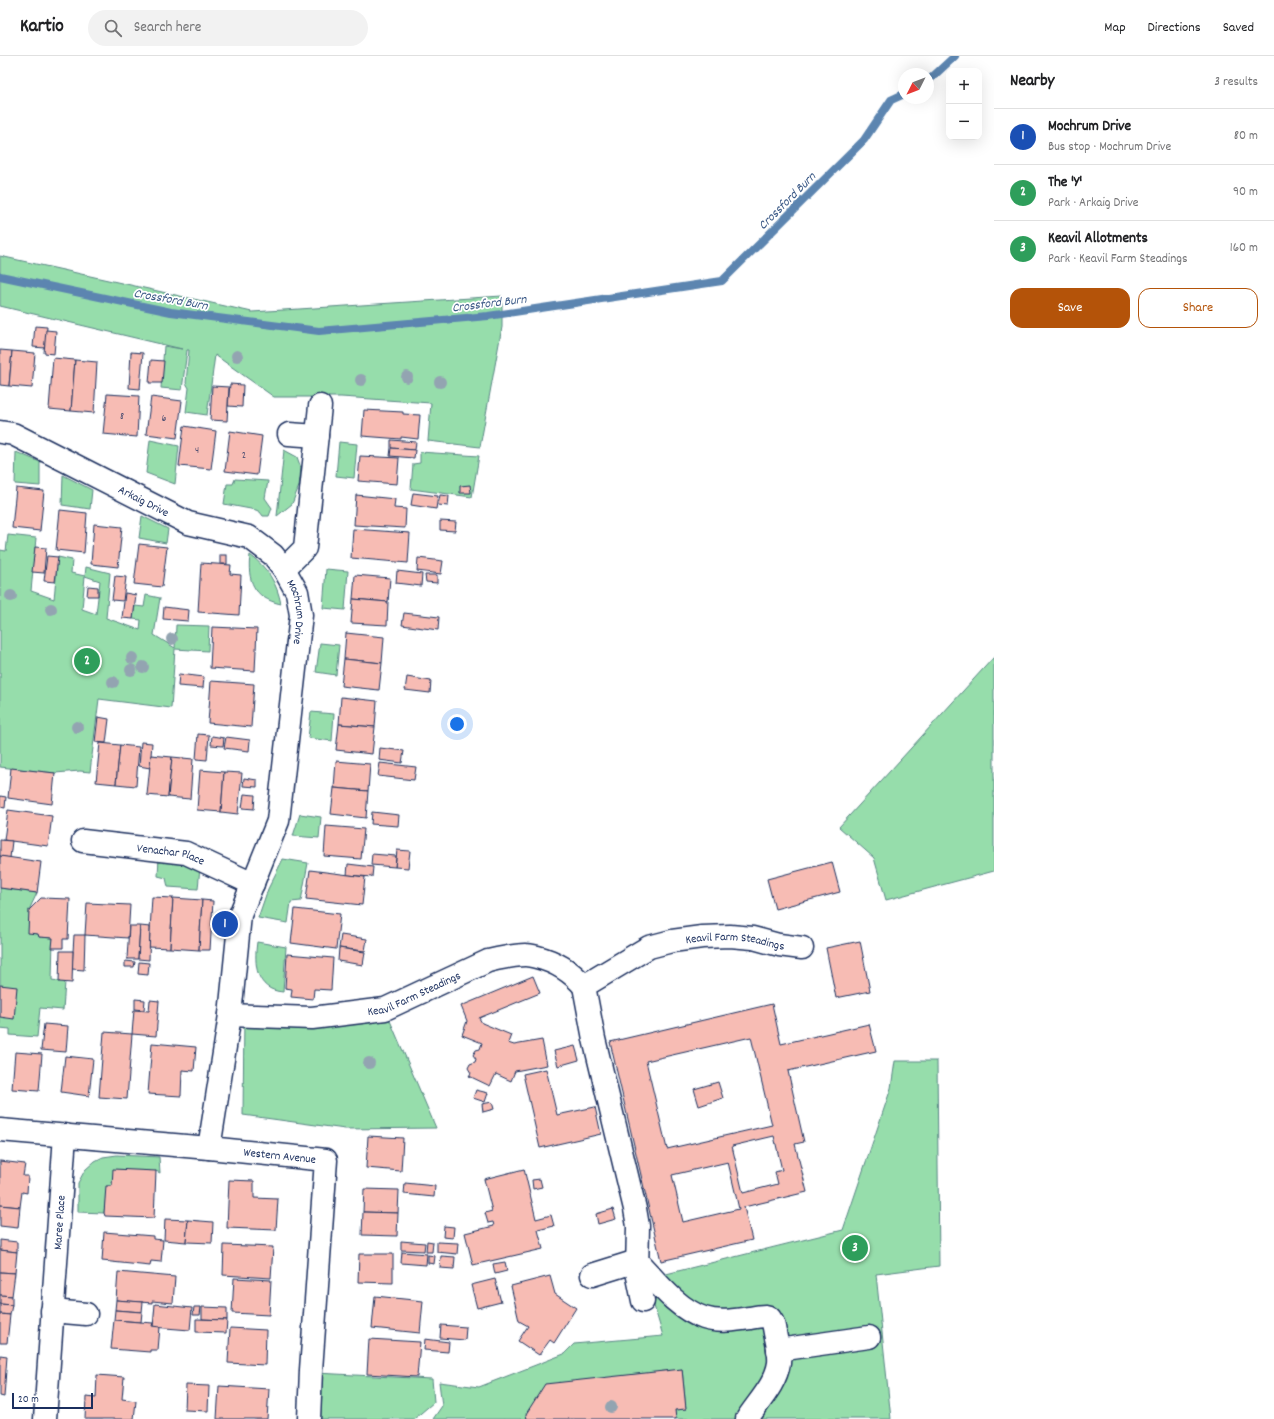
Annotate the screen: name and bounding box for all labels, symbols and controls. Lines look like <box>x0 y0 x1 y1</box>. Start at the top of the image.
search box <box>88 10 368 46</box>
text: Kartio <box>20 14 64 41</box>
icon: search <box>102 17 124 39</box>
text: Search here <box>134 17 201 39</box>
text: Map <box>1104 18 1126 38</box>
text: Directions <box>1148 18 1201 38</box>
text: Saved <box>1223 18 1254 38</box>
north arrow <box>898 68 934 104</box>
map controls <box>946 68 982 140</box>
button: + <box>946 68 982 104</box>
text: Nearby <box>1010 70 1054 94</box>
text: 3 results <box>1214 73 1258 92</box>
button: − <box>946 104 982 140</box>
text: Mochrum Drive <box>1048 116 1131 138</box>
text: 1 <box>1022 127 1024 146</box>
text: 80 m <box>1234 127 1258 146</box>
text: Bus stop · Mochrum Drive <box>1048 138 1171 157</box>
water label: Crossford Burn <box>755 168 822 235</box>
text: The 'Y' <box>1048 172 1082 194</box>
text: 2 <box>1020 183 1026 202</box>
text: 90 m <box>1233 183 1258 202</box>
text: Park · Arkaig Drive <box>1048 194 1139 213</box>
text: Keavil Allotments <box>1048 228 1148 250</box>
text: 3 <box>1020 239 1026 258</box>
text: 160 m <box>1230 239 1258 258</box>
text: Park · Keavil Farm Steadings <box>1048 250 1187 269</box>
water label: Crossford Burn <box>132 285 210 316</box>
button: Save <box>1010 288 1130 328</box>
button: Share <box>1138 288 1258 328</box>
water label: Crossford Burn <box>451 290 529 318</box>
house number: 8 <box>120 410 124 424</box>
house number: 6 <box>162 412 167 426</box>
house number: 4 <box>195 444 199 458</box>
house number: 2 <box>242 449 246 463</box>
street label: Arkaig Drive <box>115 482 172 522</box>
street label: Mochrum Drive <box>282 577 309 645</box>
pin: 2 <box>74 646 100 676</box>
your location <box>447 714 467 734</box>
street label: Venachar Place <box>136 840 207 870</box>
pin: 1 <box>212 909 238 939</box>
street label: Keavil Farm Steadings <box>685 929 785 956</box>
street label: Keavil Farm Steadings <box>367 968 464 1021</box>
street label: Western Avenue <box>243 1145 317 1169</box>
street label: Maree Place <box>50 1195 71 1250</box>
pin: 3 <box>842 1233 868 1263</box>
scale bar <box>12 1391 93 1410</box>
text: 20 m <box>18 1392 39 1408</box>

